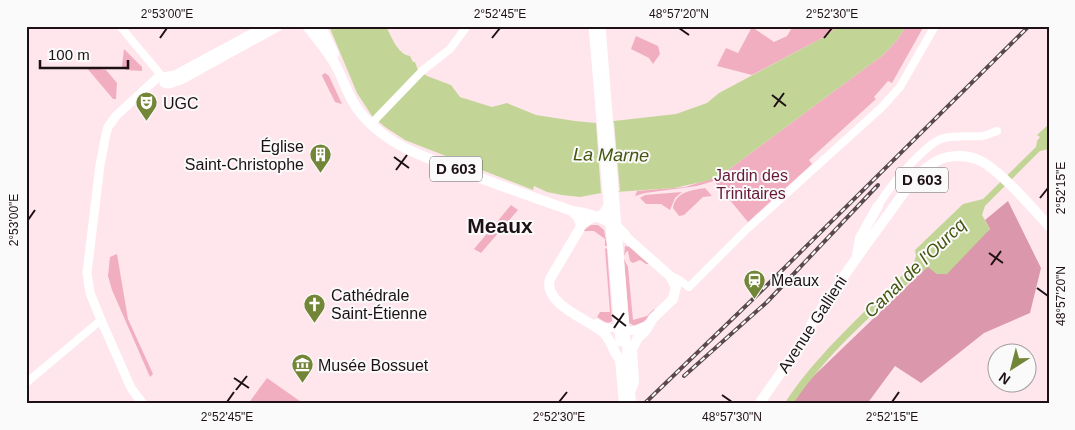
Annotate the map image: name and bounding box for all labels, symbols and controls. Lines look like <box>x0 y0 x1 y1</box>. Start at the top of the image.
text: 2°53'00"E <box>141 7 193 21</box>
text: 2°52'45"E <box>474 7 526 21</box>
text: 48°57'20"N <box>649 7 709 21</box>
text: 2°52'30"E <box>806 7 858 21</box>
scale bar <box>40 38 128 70</box>
text: 100 m <box>48 46 90 63</box>
theatre icon: UGC <box>135 91 159 122</box>
place label: UGC <box>163 95 199 112</box>
place label: Église Saint-Christophe <box>185 137 304 173</box>
building icon: Église Saint-Christophe <box>308 143 332 174</box>
water label: La Marne <box>573 144 649 166</box>
road number: D 603 <box>430 156 482 182</box>
text: 2°52'15"E <box>1054 162 1068 214</box>
park label: Jardin des Trinitaires <box>714 167 788 202</box>
road number: D 603 <box>896 168 948 192</box>
text: 2°53'00"E <box>7 194 21 246</box>
district label: Meaux <box>467 214 533 237</box>
water label: Canal de l'Ourcq <box>860 214 970 322</box>
text: 48°57'20"N <box>1054 266 1068 326</box>
station icon: Meaux <box>743 268 767 299</box>
place label: Meaux <box>771 272 819 289</box>
street label: Avenue Gallieni <box>775 273 850 376</box>
place label: Cathédrale Saint-Étienne <box>331 287 427 322</box>
church icon: Cathédrale Saint-Étienne <box>303 292 327 323</box>
north arrow <box>988 342 1038 392</box>
museum icon: Musée Bossuet <box>290 353 314 384</box>
place label: Musée Bossuet <box>318 357 429 374</box>
text: N <box>996 369 1013 388</box>
text: 2°52'45"E <box>201 410 253 424</box>
text: 2°52'30"E <box>533 410 585 424</box>
text: 48°57'30"N <box>702 410 762 424</box>
text: 2°52'15"E <box>866 410 918 424</box>

